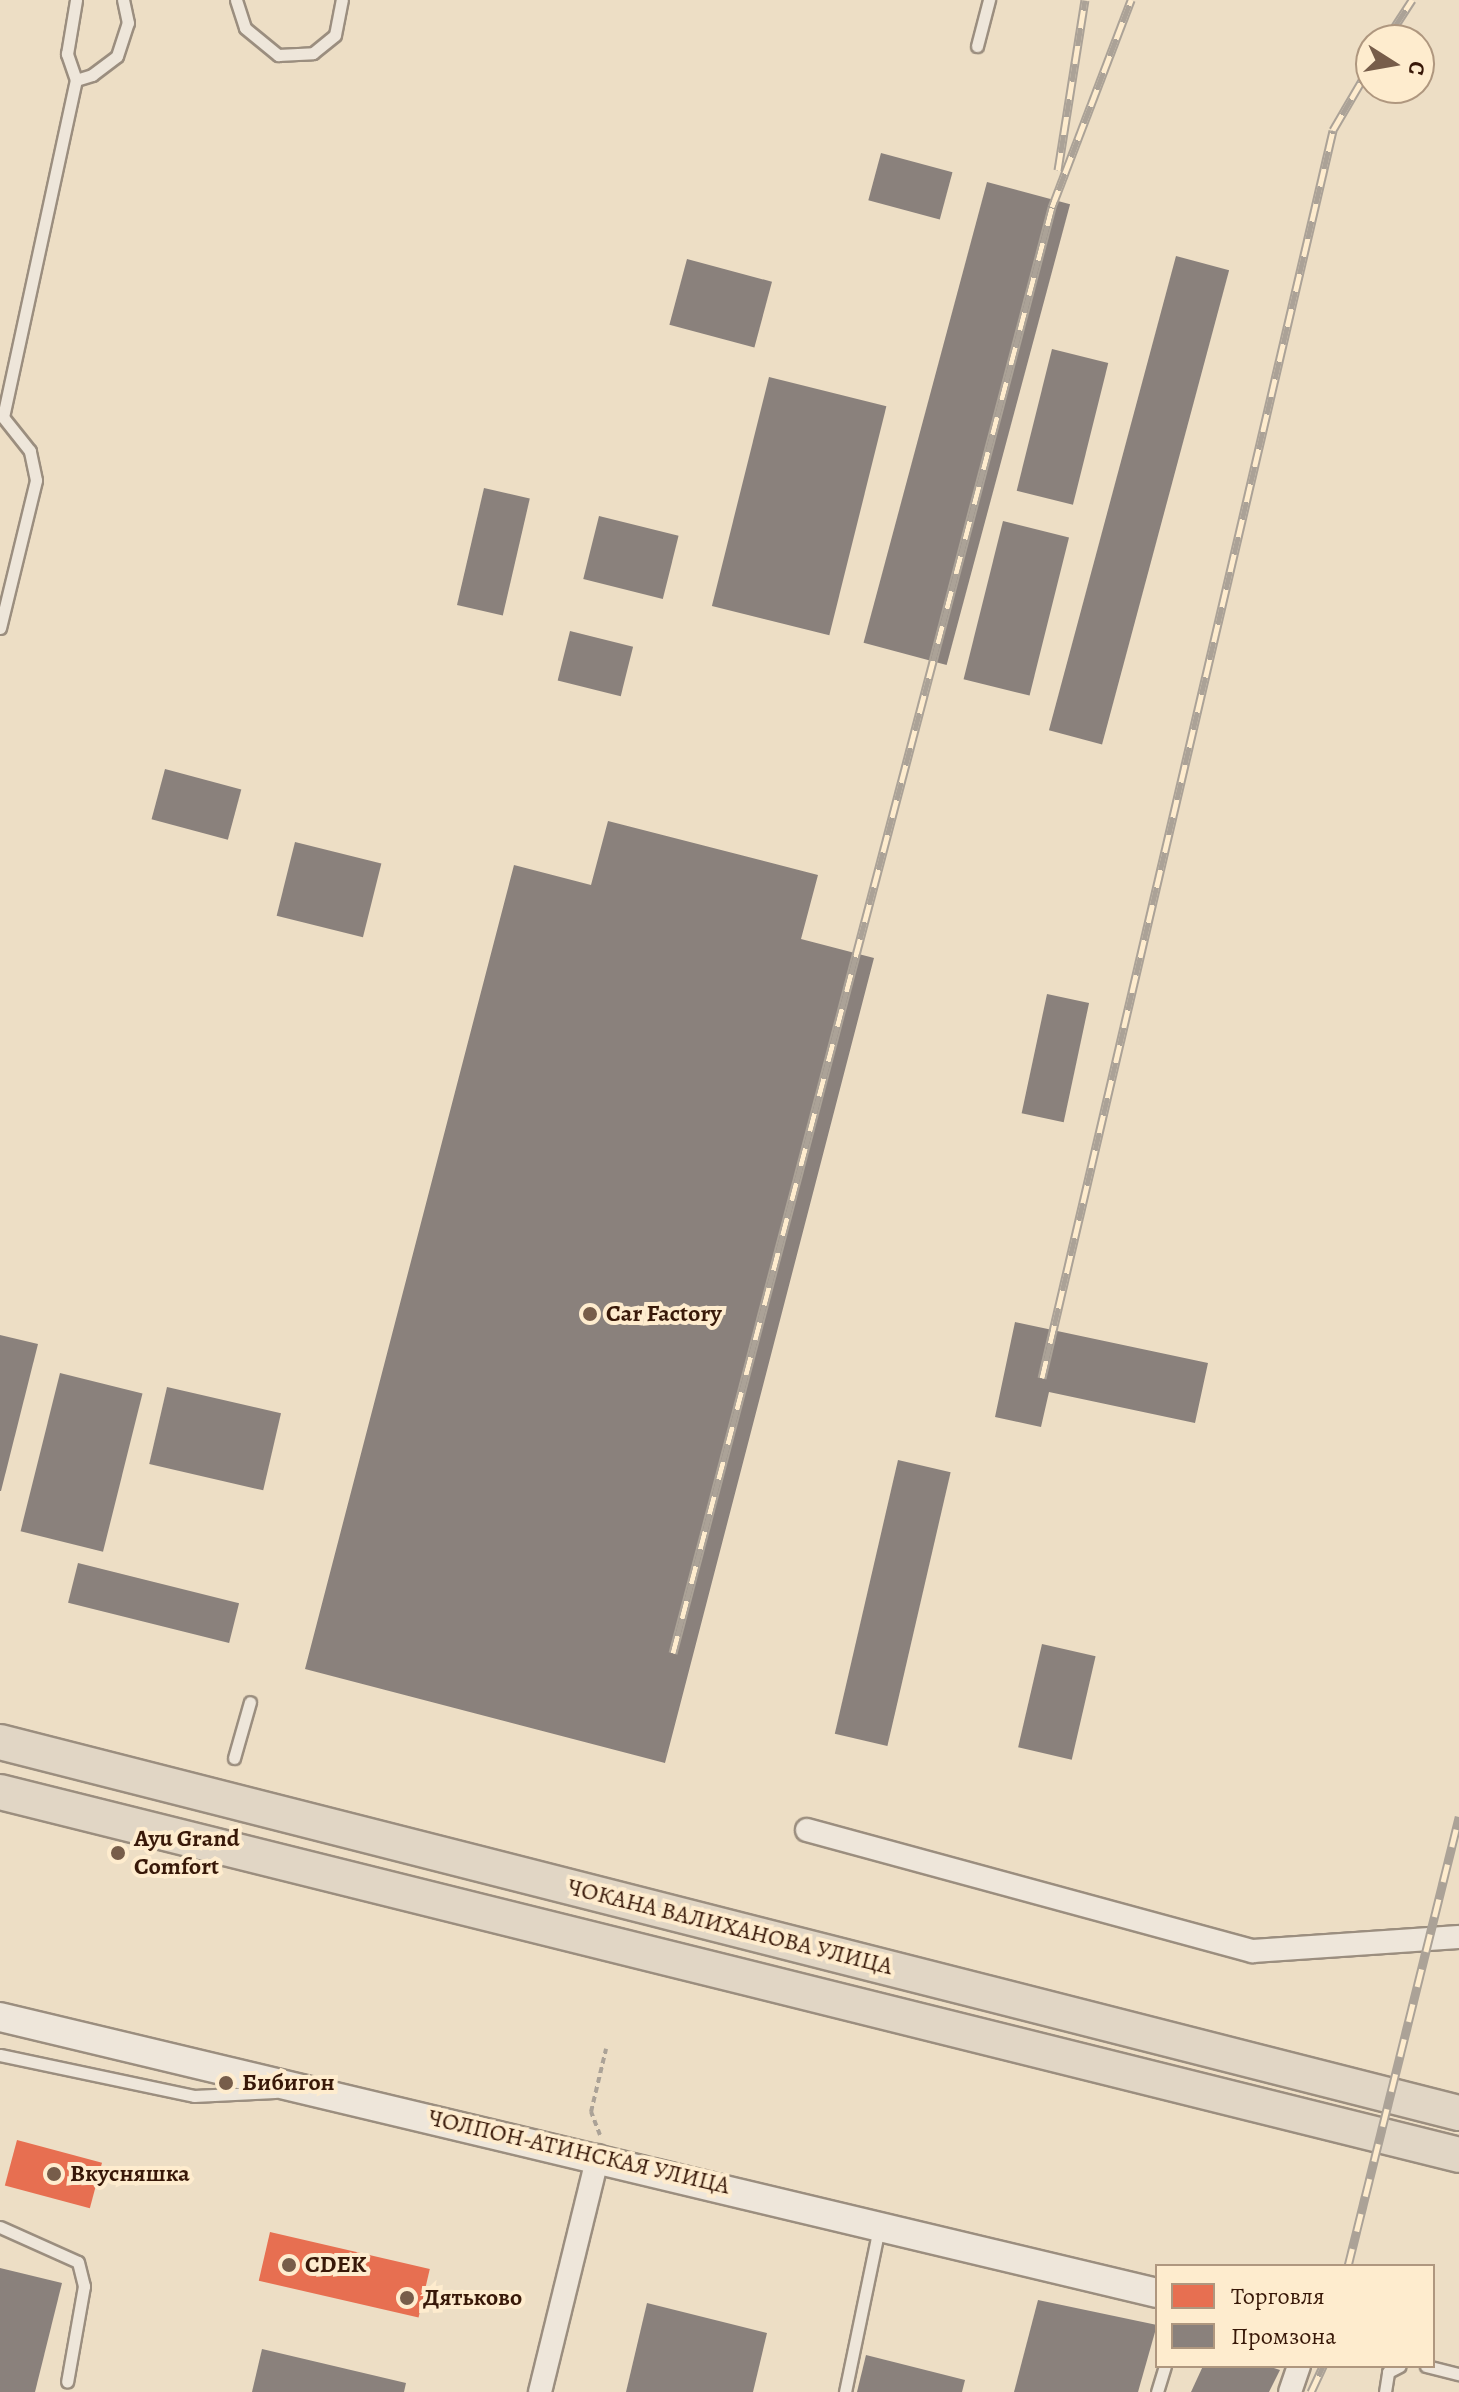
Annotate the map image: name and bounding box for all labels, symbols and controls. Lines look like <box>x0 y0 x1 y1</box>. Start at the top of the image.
north arrow <box>1355 24 1435 104</box>
text: С <box>1401 59 1433 78</box>
place label: Car Factory <box>606 1300 722 1328</box>
marker: Car Factory <box>581 1305 599 1323</box>
place label: Ayu Grand Comfort <box>134 1825 240 1881</box>
marker: Ayu Grand Comfort <box>109 1844 127 1862</box>
street label: ЧОКАНА ВАЛИХАНОВА УЛИЦА <box>565 1873 895 1981</box>
place label: Бибигон <box>242 2069 335 2097</box>
marker: Бибигон <box>217 2074 235 2092</box>
street label: ЧОЛПОН-АТИНСКАЯ УЛИЦА <box>425 2103 733 2201</box>
place label: Вкусняшка <box>70 2160 190 2188</box>
marker: Вкусняшка <box>45 2165 63 2183</box>
place label: CDEK <box>305 2251 367 2279</box>
marker: CDEK <box>280 2256 298 2274</box>
legend <box>1155 2264 1435 2368</box>
text: Торговля <box>1231 2280 1325 2312</box>
place label: Дятьково <box>423 2284 522 2312</box>
marker: Дятьково <box>398 2289 416 2307</box>
text: Промзона <box>1231 2320 1336 2352</box>

